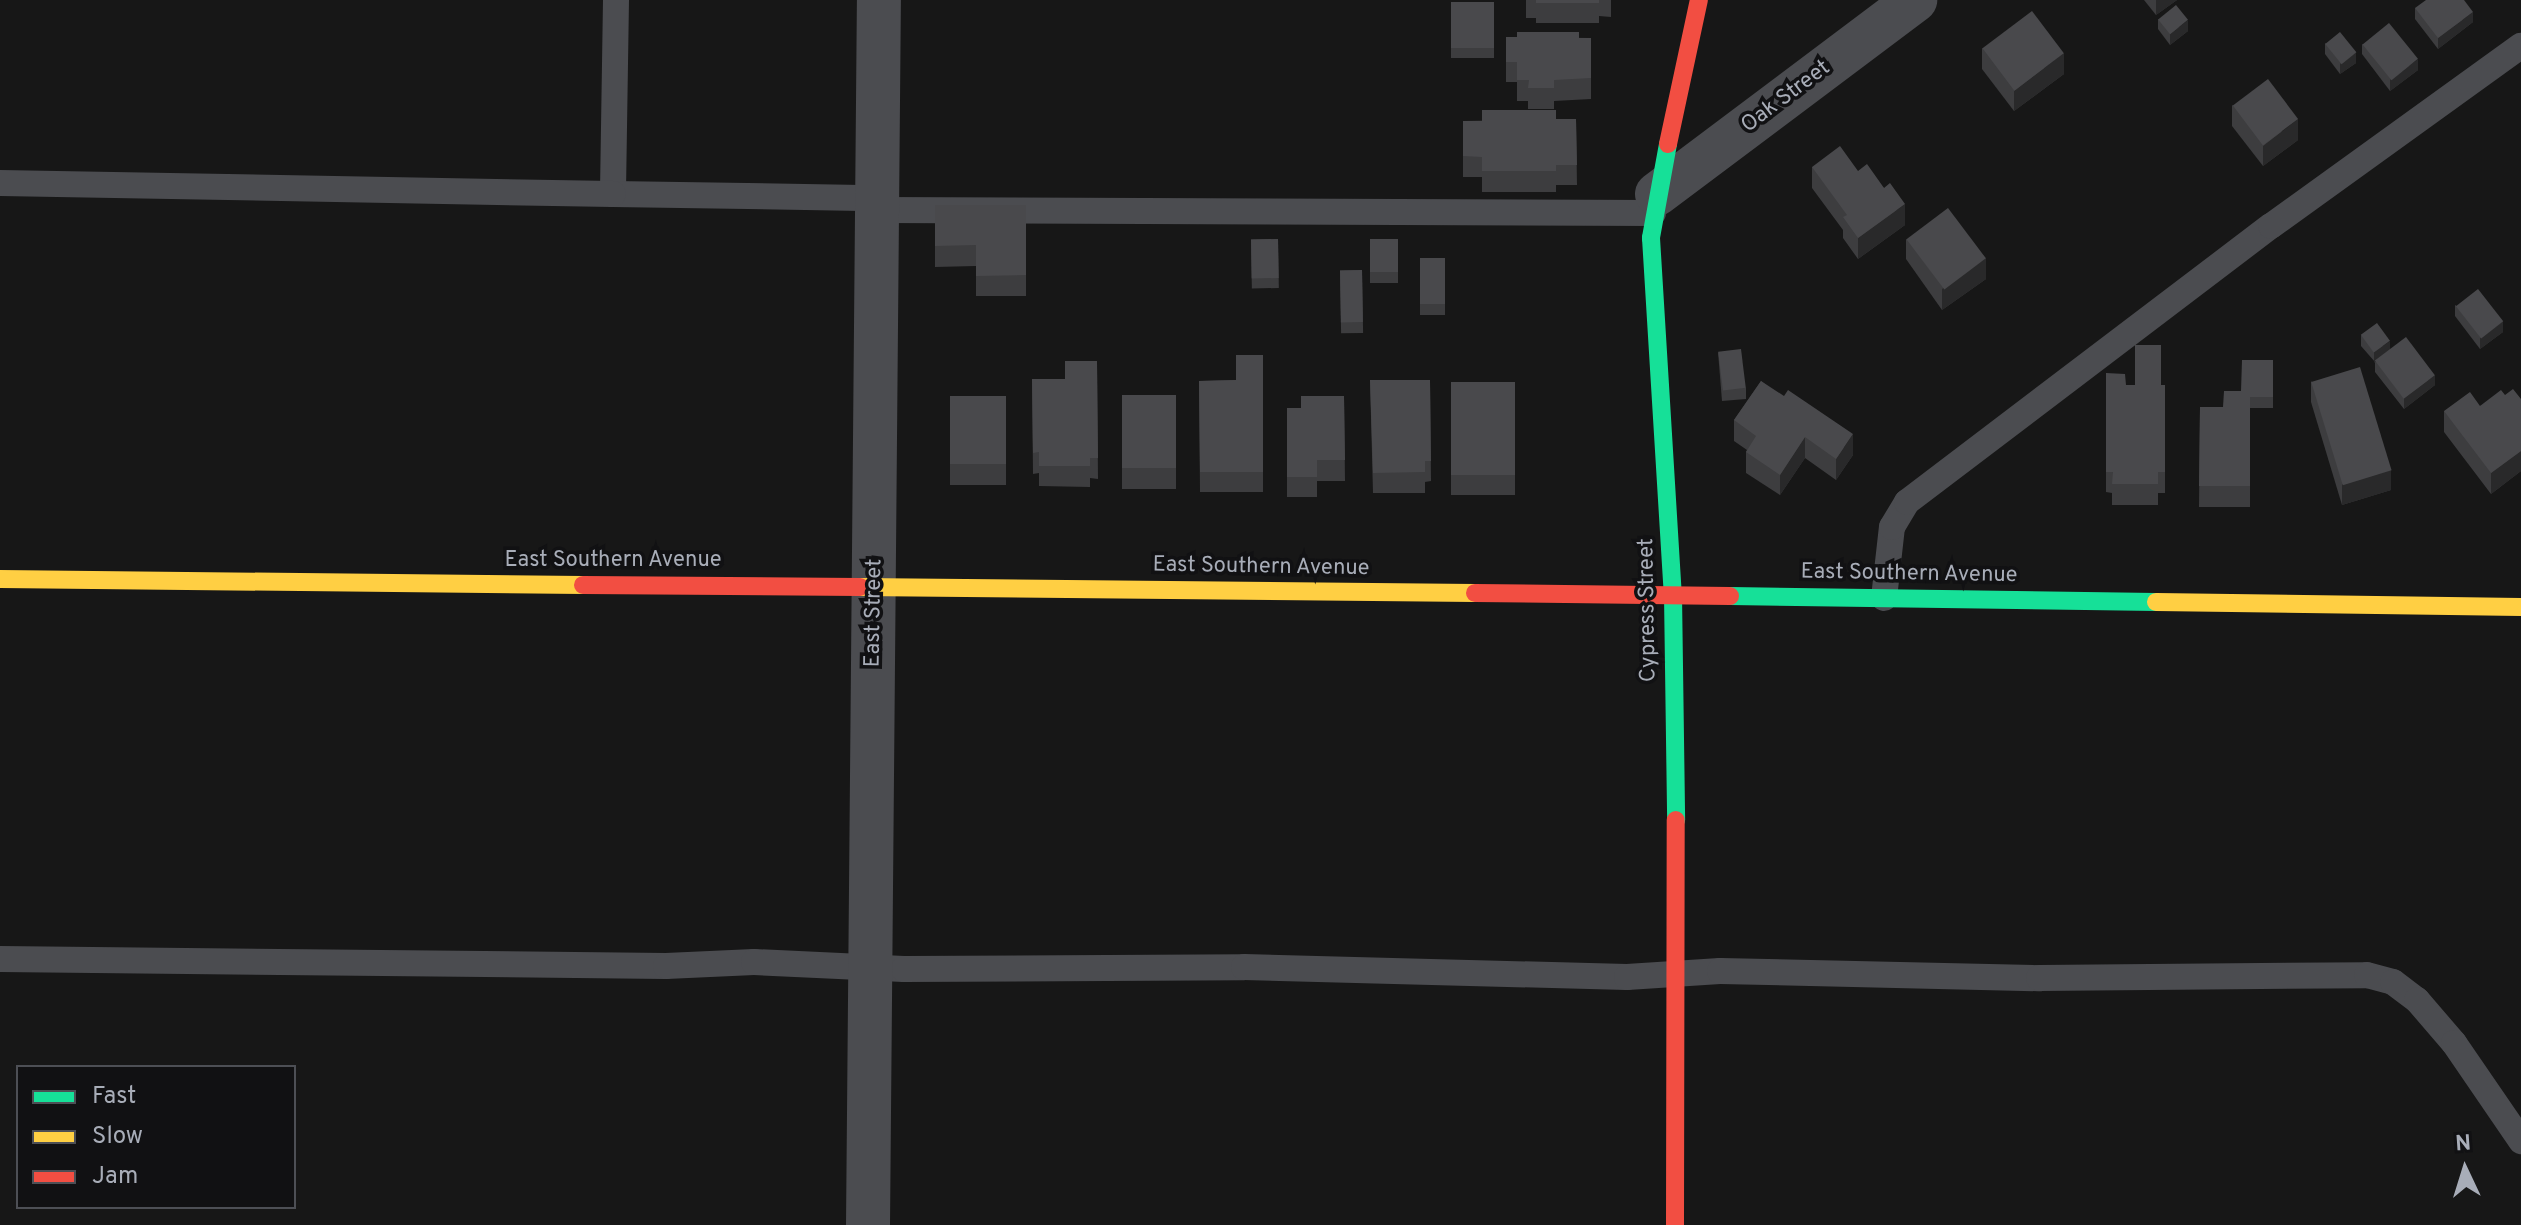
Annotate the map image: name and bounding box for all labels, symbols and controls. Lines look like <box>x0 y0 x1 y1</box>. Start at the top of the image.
street label: Oak Street <box>1736 55 1836 139</box>
street label: Cypress Street <box>1634 538 1662 682</box>
street label: East Southern Avenue <box>504 548 722 574</box>
street label: East Southern Avenue <box>1152 552 1370 582</box>
street label: East Street <box>860 558 888 668</box>
street label: East Southern Avenue <box>1800 559 2018 589</box>
legend <box>16 1065 296 1209</box>
text: Fast <box>92 1082 136 1112</box>
text: Slow <box>92 1122 143 1152</box>
north arrow <box>2425 1129 2505 1209</box>
text: N <box>2454 1131 2472 1159</box>
text: Jam <box>92 1162 138 1192</box>

